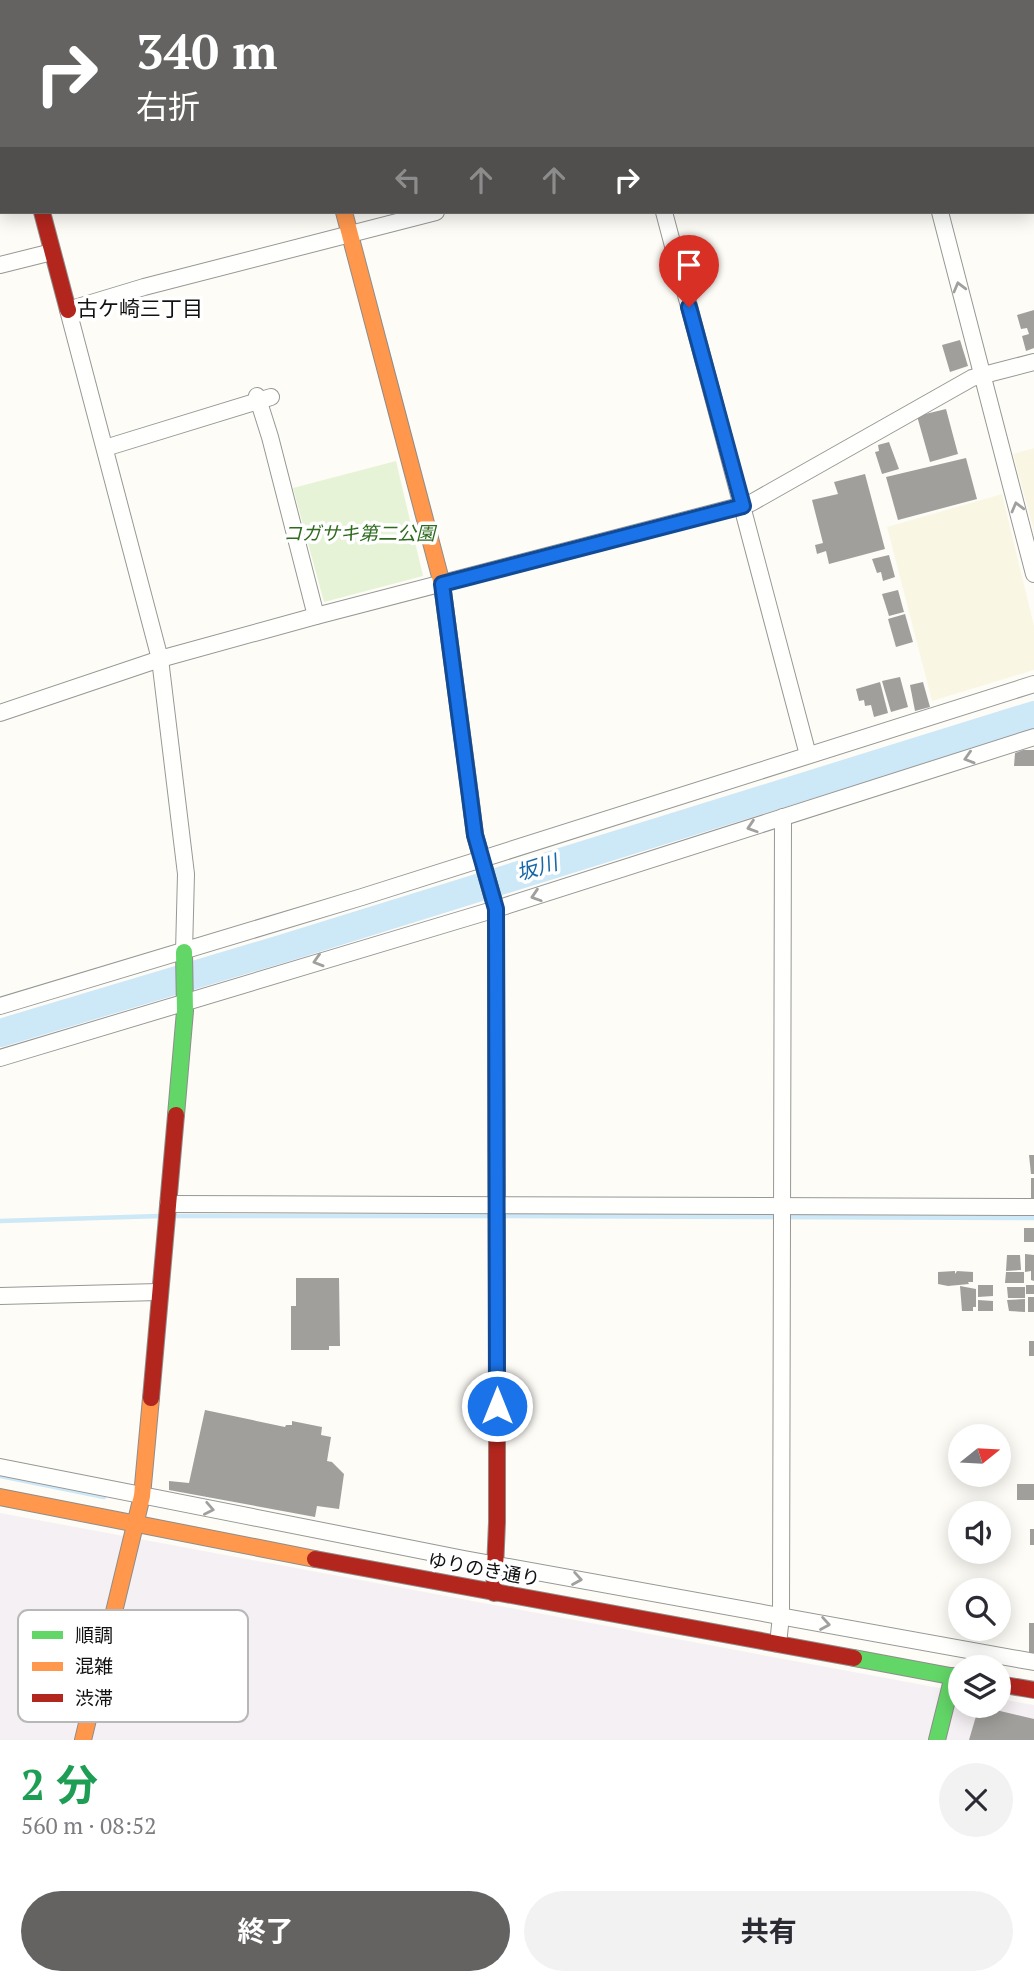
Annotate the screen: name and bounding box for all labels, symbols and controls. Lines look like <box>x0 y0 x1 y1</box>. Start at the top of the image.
text: 340 m <box>136 18 278 83</box>
icon: right <box>21 28 112 119</box>
text: 右折 <box>136 85 200 127</box>
icon: left <box>389 161 427 199</box>
icon: ahead <box>462 161 500 199</box>
icon: ahead <box>535 161 573 199</box>
icon: right <box>608 161 646 199</box>
pin <box>659 235 719 307</box>
icon: arrive <box>670 246 708 284</box>
one-way arrow <box>953 282 967 294</box>
district label: 古ケ崎三丁目 <box>77 294 203 322</box>
one-way arrow <box>1011 502 1025 514</box>
park label: コガサキ第二公園 <box>283 520 438 545</box>
one-way arrow <box>963 749 975 764</box>
one-way arrow <box>746 819 759 833</box>
water label: 坂川 <box>513 847 563 887</box>
one-way arrow <box>530 888 542 903</box>
one-way arrow <box>312 953 324 968</box>
position arrow <box>460 1369 534 1443</box>
north arrow <box>948 1424 1012 1488</box>
map controls <box>948 1424 1011 1718</box>
one-way arrow <box>203 1501 215 1516</box>
button: sound <box>948 1501 1011 1564</box>
street label: ゆりのき通り <box>426 1546 542 1591</box>
one-way arrow <box>571 1570 583 1585</box>
button: search <box>948 1578 1011 1641</box>
legend <box>18 1610 248 1722</box>
one-way arrow <box>819 1616 831 1631</box>
text: 順調 <box>75 1622 113 1647</box>
text: 混雑 <box>75 1653 113 1678</box>
button: layers <box>948 1655 1011 1718</box>
text: 渋滞 <box>75 1685 113 1710</box>
text: 2 分 <box>21 1756 98 1812</box>
button: close <box>939 1763 1013 1837</box>
text: 560 m · 08:52 <box>21 1810 156 1841</box>
button: 終了 <box>21 1891 510 1971</box>
button: 共有 <box>524 1891 1013 1971</box>

